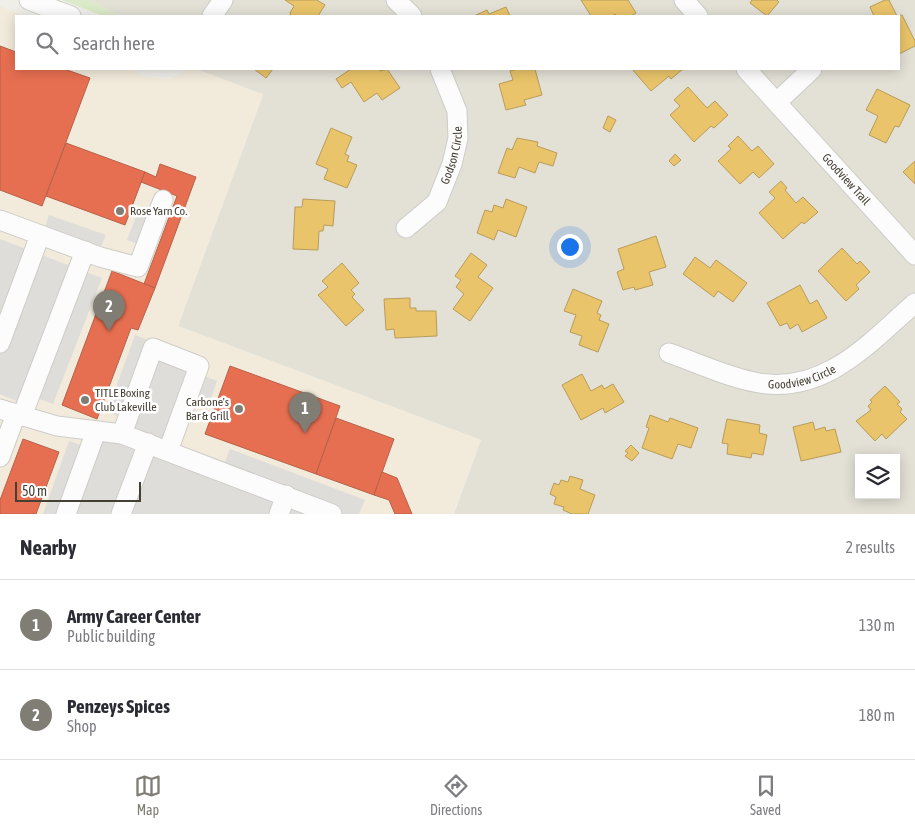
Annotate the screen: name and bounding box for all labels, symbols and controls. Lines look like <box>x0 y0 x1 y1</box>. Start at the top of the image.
search box <box>15 15 900 70</box>
icon: search <box>33 29 61 57</box>
text: Search here <box>73 32 155 54</box>
street label: Godson Circle <box>438 126 465 186</box>
street label: Goodview Trail <box>819 151 874 209</box>
place label: Rose Yarn Co. <box>130 204 187 218</box>
marker: Rose Yarn Co. <box>114 205 126 217</box>
your location <box>557 234 583 260</box>
pin: 2 <box>93 290 125 331</box>
street label: Goodview Circle <box>768 362 838 392</box>
place label: TITLE Boxing Club Lakeville <box>95 386 157 414</box>
pin: 1 <box>289 392 321 433</box>
marker: TITLE Boxing Club Lakeville <box>79 394 91 406</box>
place label: Carbone's Bar & Grill <box>186 395 230 423</box>
marker: Carbone's Bar & Grill <box>233 403 245 415</box>
map controls <box>855 454 900 499</box>
button: layers <box>855 454 900 499</box>
scale bar <box>15 479 141 502</box>
text: 50 m <box>22 483 47 499</box>
text: Nearby <box>20 535 76 559</box>
text: 2 results <box>845 538 895 556</box>
text: Army Career Center <box>67 605 200 627</box>
text: 1 <box>32 616 40 634</box>
text: 130 m <box>859 616 895 634</box>
text: Public building <box>67 627 155 645</box>
text: Penzeys Spices <box>67 695 170 717</box>
text: 2 <box>32 706 40 724</box>
text: 180 m <box>859 706 895 724</box>
text: Shop <box>67 717 97 735</box>
tab: Map <box>134 772 162 818</box>
tab: Directions <box>430 772 482 818</box>
tab: Saved <box>750 772 781 818</box>

